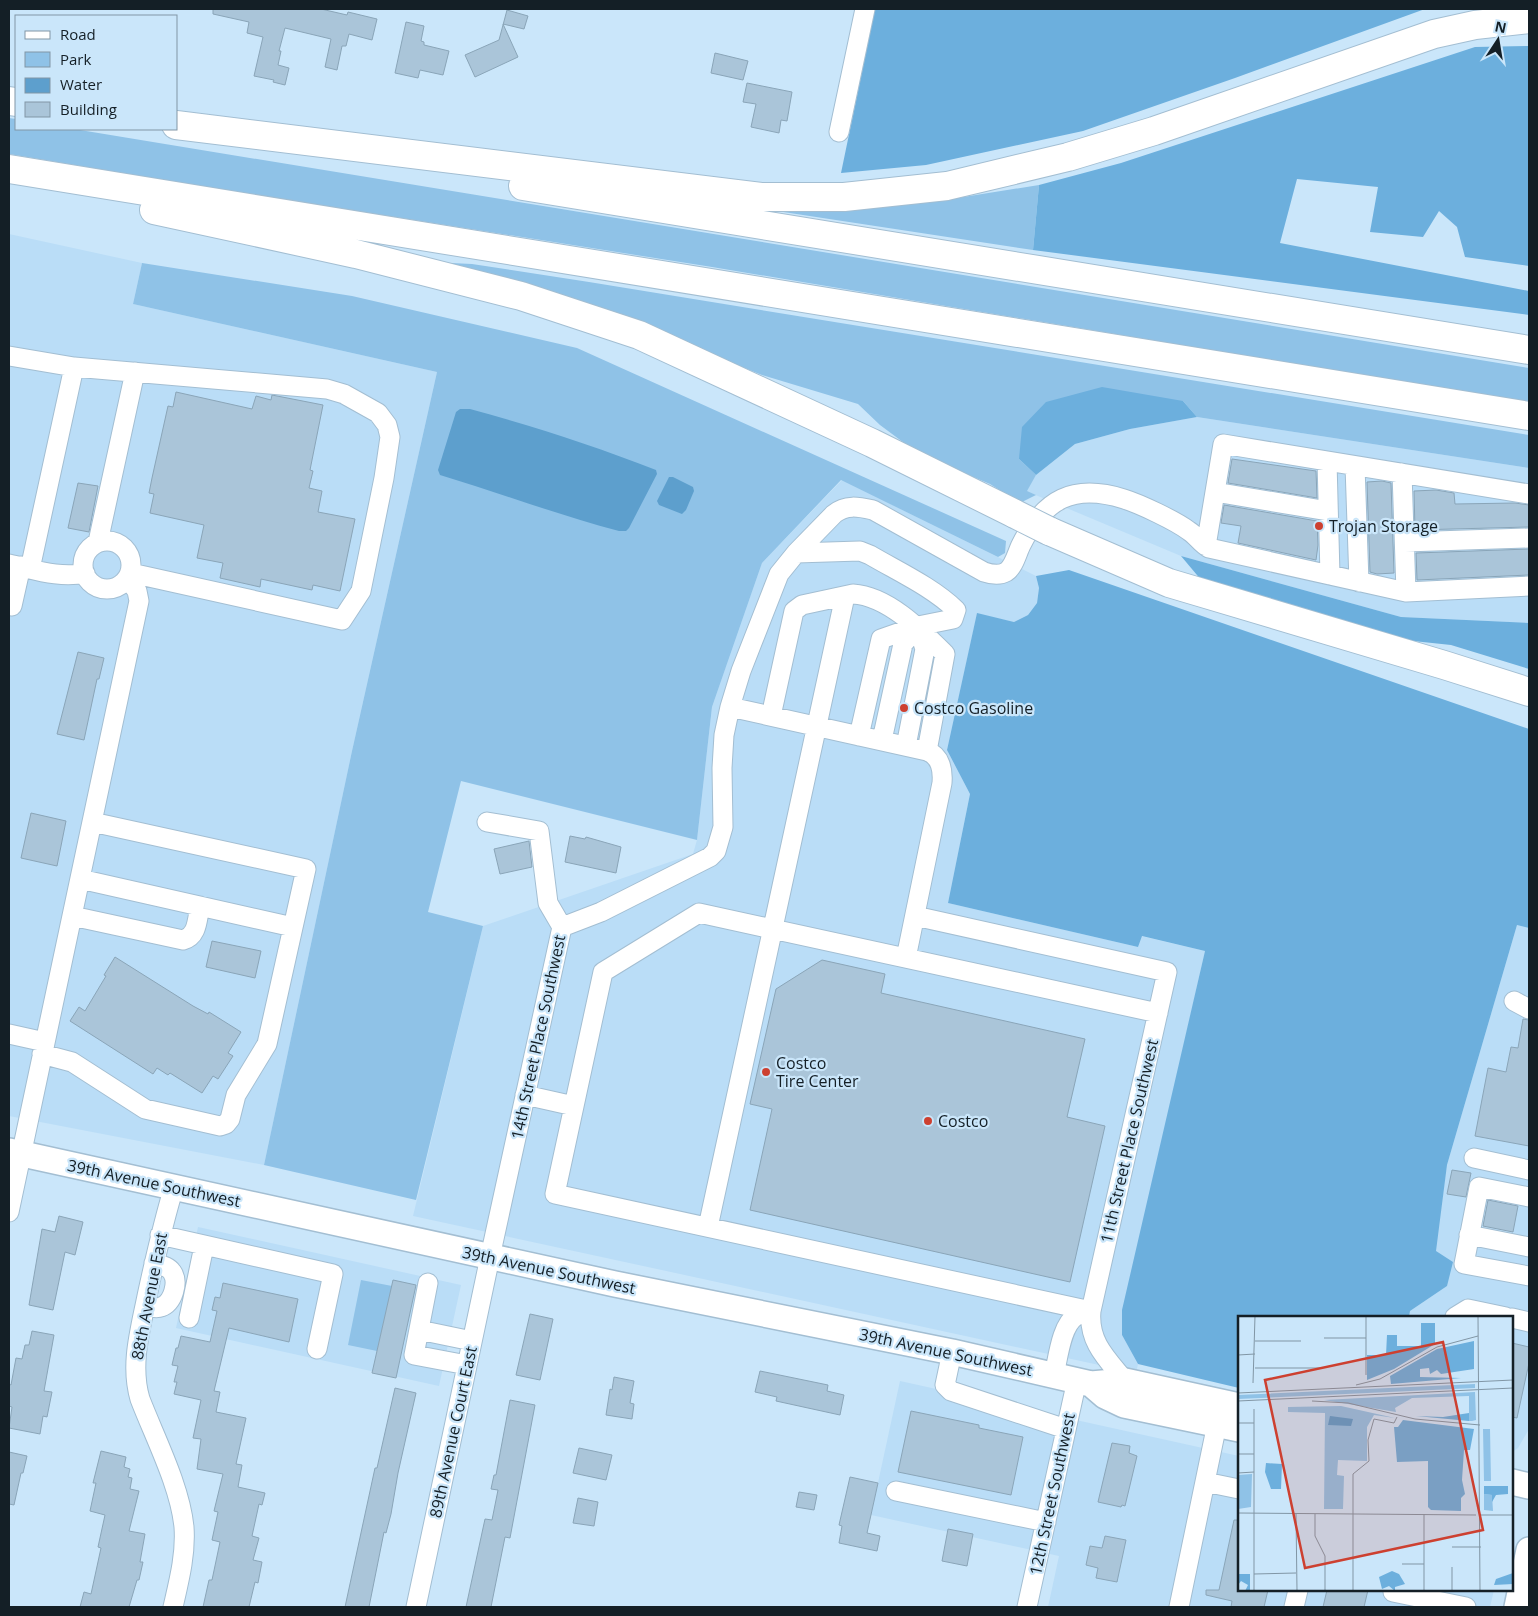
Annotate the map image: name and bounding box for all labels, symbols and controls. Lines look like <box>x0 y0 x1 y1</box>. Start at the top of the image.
legend <box>15 15 178 130</box>
north arrow <box>1473 15 1523 65</box>
text: N <box>1493 16 1508 37</box>
text: Road <box>60 24 96 44</box>
text: Park <box>60 49 91 69</box>
text: Water <box>60 74 102 94</box>
text: Building <box>60 99 117 119</box>
place label: Trojan Storage <box>1329 515 1438 537</box>
marker: Trojan Storage <box>1313 520 1325 532</box>
place label: Costco Gasoline <box>914 697 1033 719</box>
marker: Costco Gasoline <box>898 702 910 714</box>
street label: 14th Street Place Southwest <box>506 932 571 1141</box>
street label: 11th Street Place Southwest <box>1095 1037 1163 1245</box>
place label: Costco Tire Center <box>776 1052 859 1092</box>
marker: Costco Tire Center <box>760 1066 772 1078</box>
place label: Costco <box>938 1110 988 1132</box>
marker: Costco <box>922 1115 934 1127</box>
street label: 39th Avenue Southwest <box>66 1154 243 1212</box>
street label: 88th Avenue East <box>126 1230 172 1361</box>
street label: 39th Avenue Southwest <box>461 1241 638 1299</box>
inset map <box>1238 1316 1513 1591</box>
street label: 39th Avenue Southwest <box>858 1323 1035 1381</box>
street label: 89th Avenue Court East <box>424 1344 482 1520</box>
street label: 12th Street Southwest <box>1024 1411 1080 1577</box>

